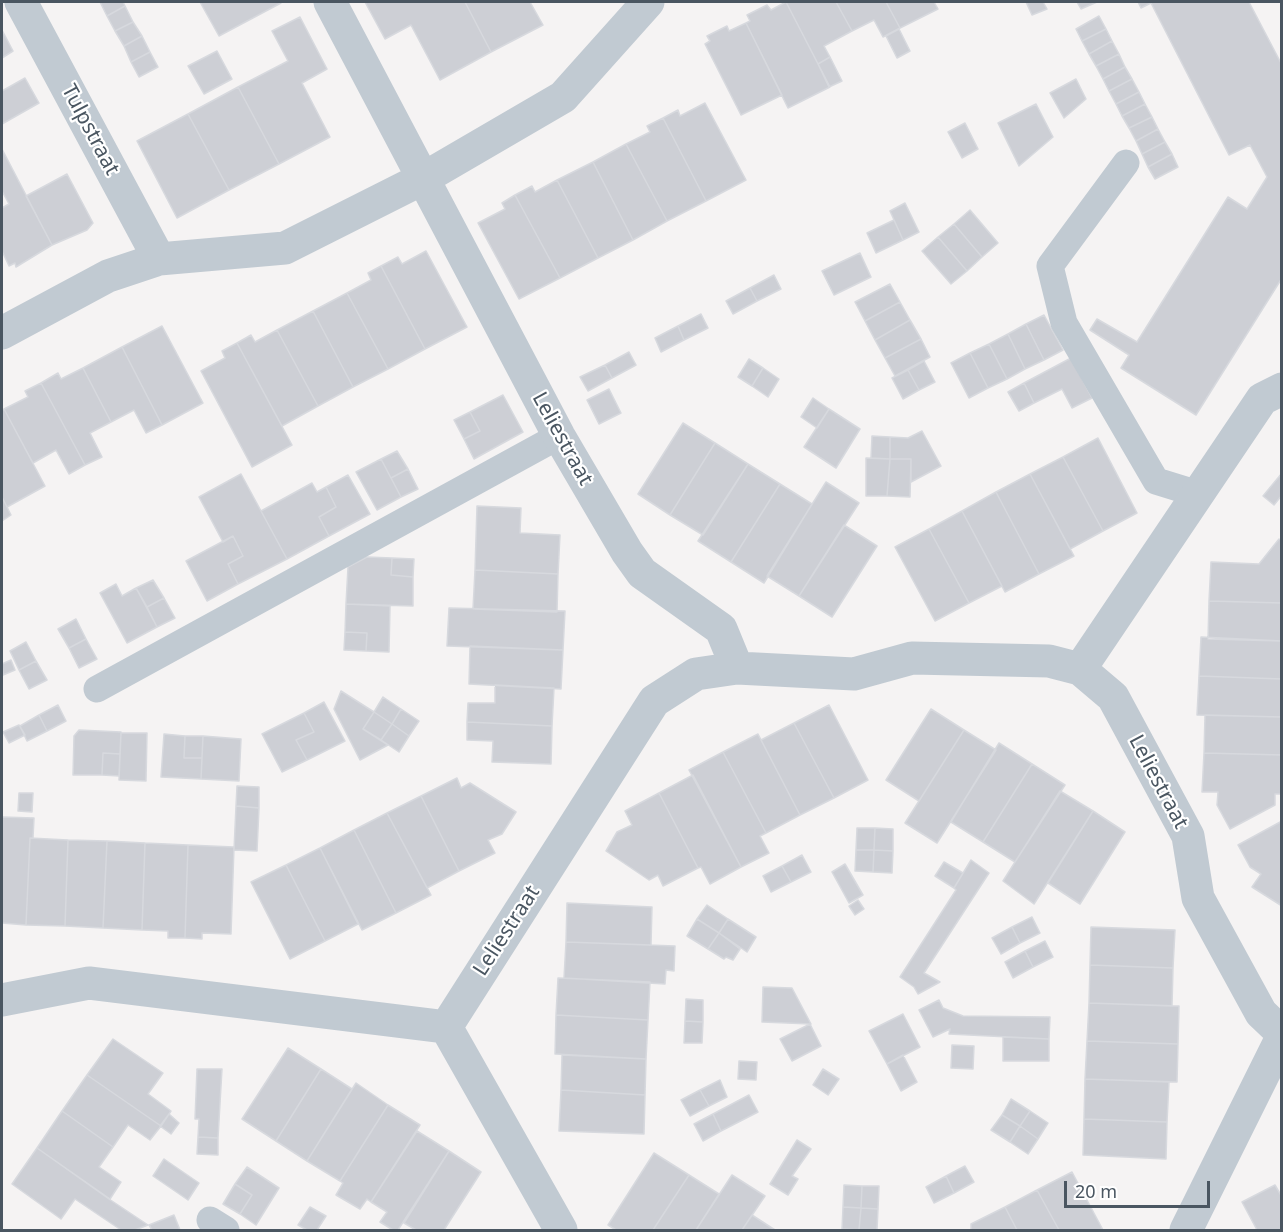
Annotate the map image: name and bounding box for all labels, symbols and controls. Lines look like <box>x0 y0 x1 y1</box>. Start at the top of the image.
street label: Tulpstraat <box>56 80 124 180</box>
street label: Leliestraat <box>526 388 598 490</box>
street label: Leliestraat <box>1123 731 1193 833</box>
street label: Leliestraat <box>469 881 545 981</box>
scale bar <box>1067 1169 1212 1207</box>
text: 20 m <box>1075 1179 1117 1203</box>

